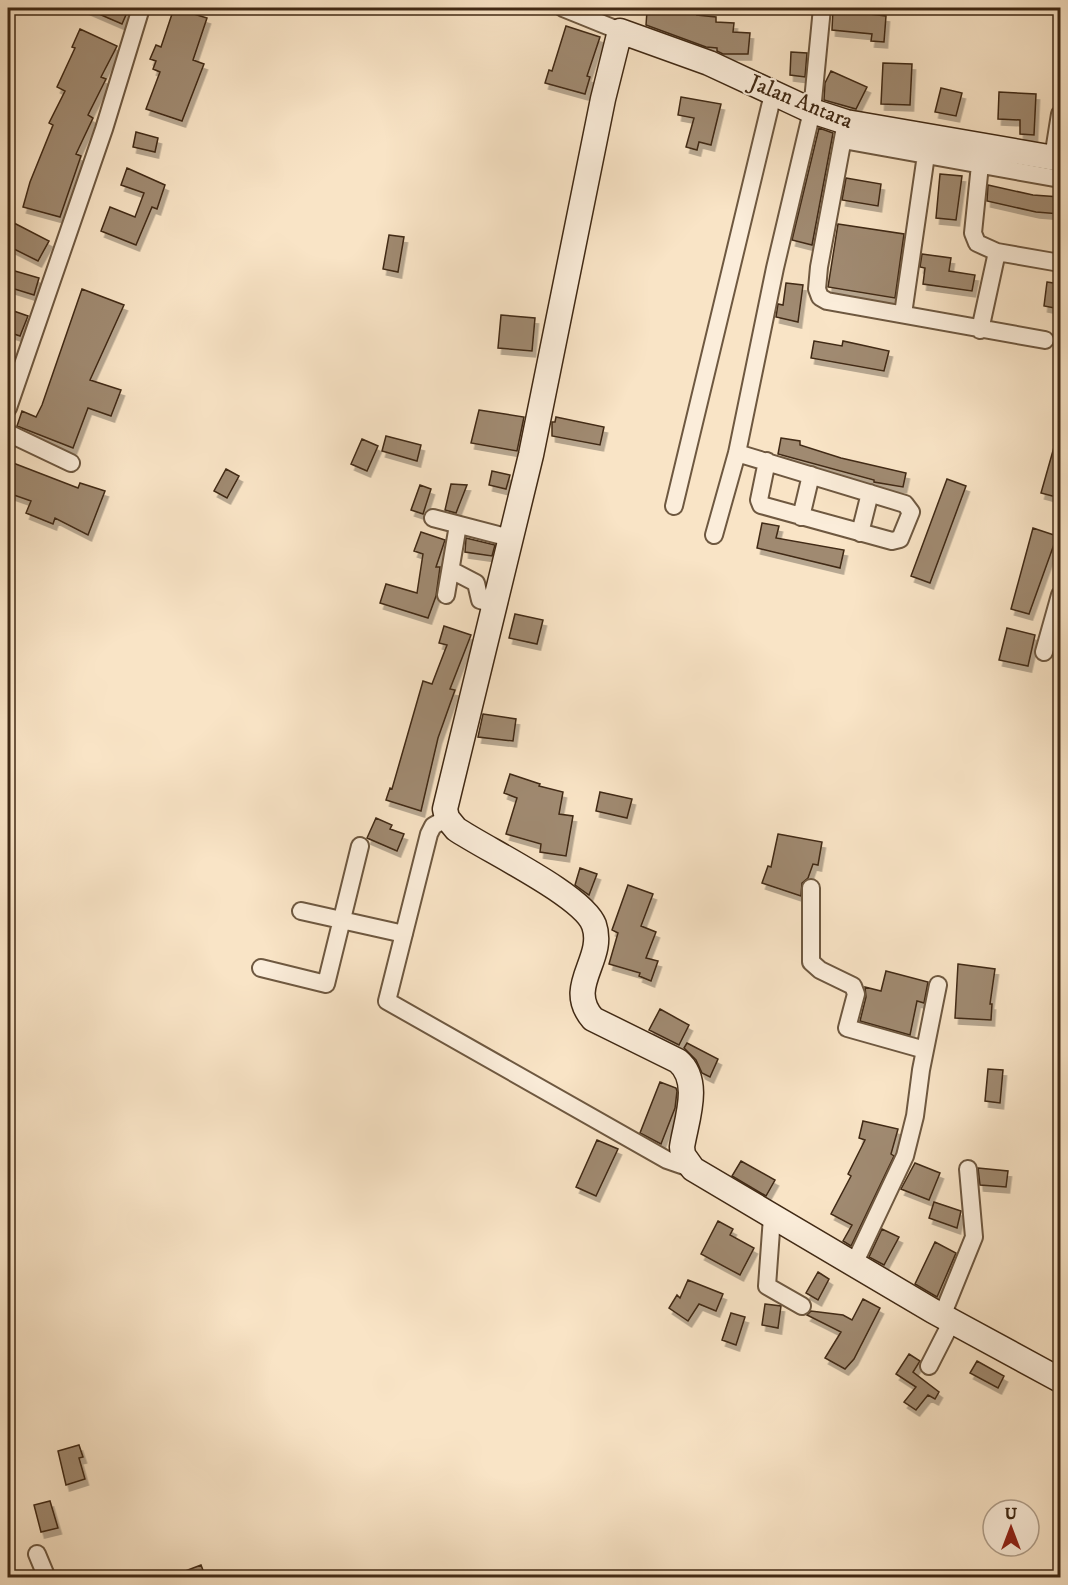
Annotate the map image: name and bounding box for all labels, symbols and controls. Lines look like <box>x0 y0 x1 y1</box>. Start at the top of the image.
street label: Jalan Antara <box>743 68 857 135</box>
north arrow <box>981 1498 1041 1558</box>
text: U <box>1005 1504 1018 1524</box>

